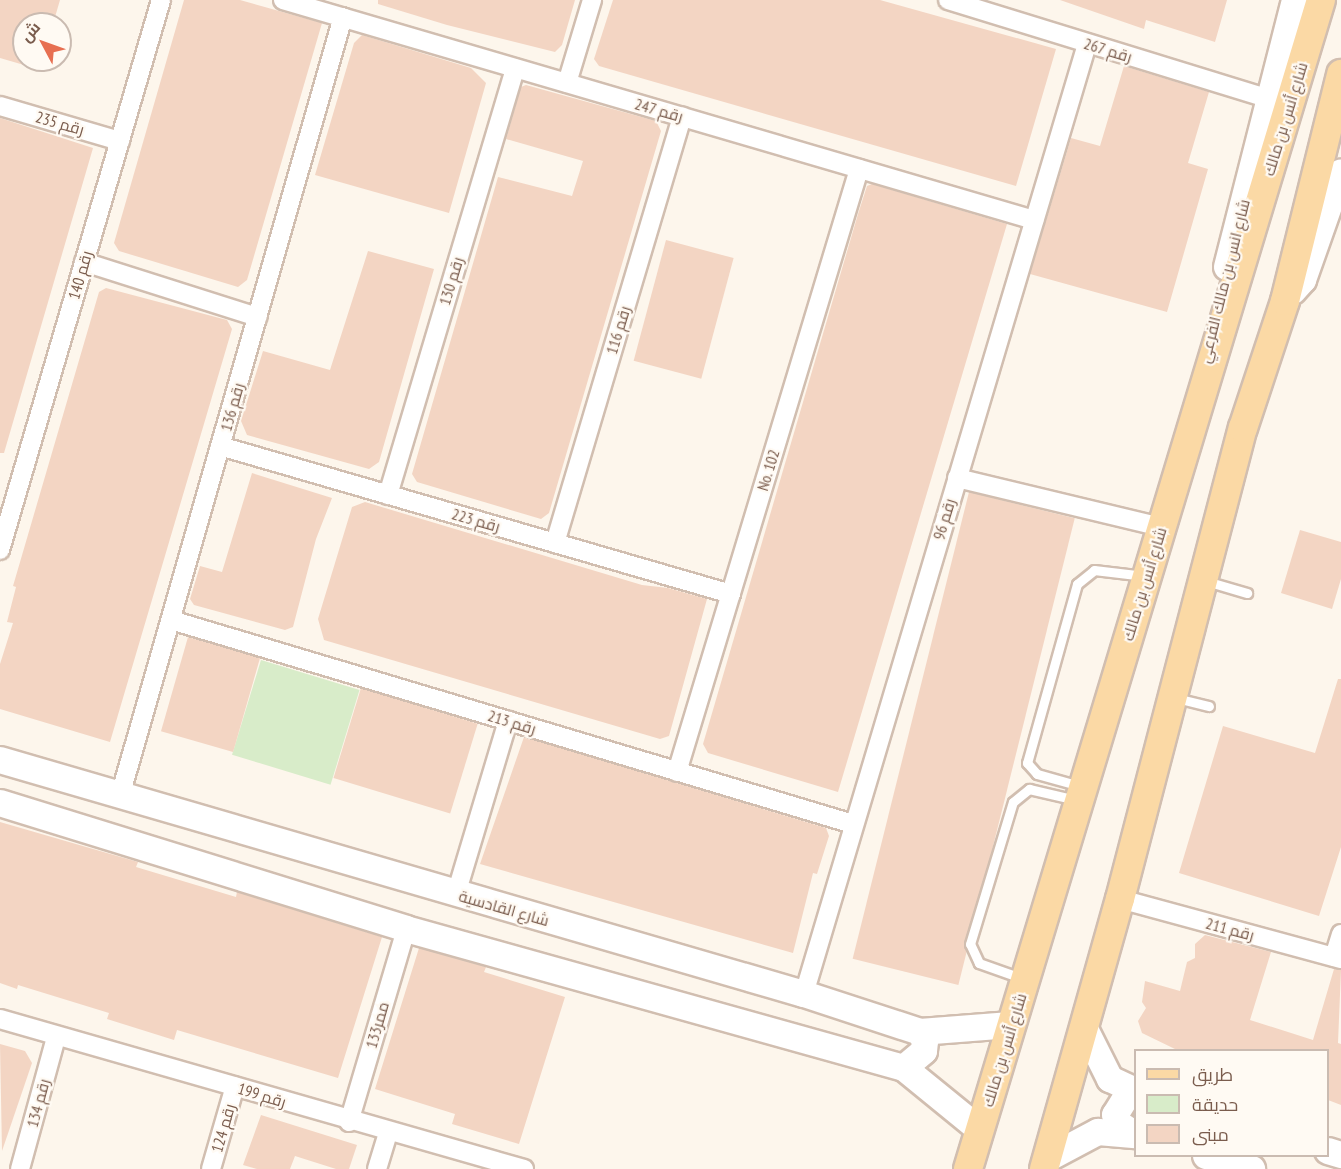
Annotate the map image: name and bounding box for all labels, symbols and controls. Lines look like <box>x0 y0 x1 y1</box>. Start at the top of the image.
north arrow <box>12 12 72 72</box>
text: ش <box>16 17 44 46</box>
street label: رقم 267 <box>1082 34 1134 66</box>
street label: شارع أنس بن مالك <box>1259 60 1311 178</box>
street label: رقم 247 <box>633 94 685 126</box>
street label: رقم 235 <box>34 107 86 139</box>
street label: شارع انس بن مالك الفرعي <box>1194 197 1254 365</box>
street label: رقم 140 <box>64 249 96 301</box>
street label: رقم 130 <box>435 255 467 307</box>
street label: رقم 116 <box>602 304 634 356</box>
street label: رقم 136 <box>216 381 248 433</box>
street label: No. 102 <box>752 446 784 494</box>
street label: رقم 96 <box>929 496 959 542</box>
street label: رقم 223 <box>450 504 502 536</box>
street label: شارع أنس بن مالك <box>1118 525 1170 643</box>
street label: رقم 213 <box>486 706 538 738</box>
street label: شارع القادسية <box>457 886 551 930</box>
street label: رقم 211 <box>1204 913 1256 945</box>
street label: شارع أنس بن مالك <box>978 991 1030 1109</box>
street label: ممر133 <box>361 1000 393 1050</box>
legend <box>1134 1049 1329 1157</box>
text: طريق <box>1192 1063 1233 1086</box>
street label: رقم 134 <box>22 1077 54 1129</box>
street label: رقم 199 <box>236 1079 288 1111</box>
text: حديقة <box>1192 1093 1238 1116</box>
street label: رقم 124 <box>207 1102 239 1154</box>
text: مبنى <box>1192 1123 1229 1146</box>

